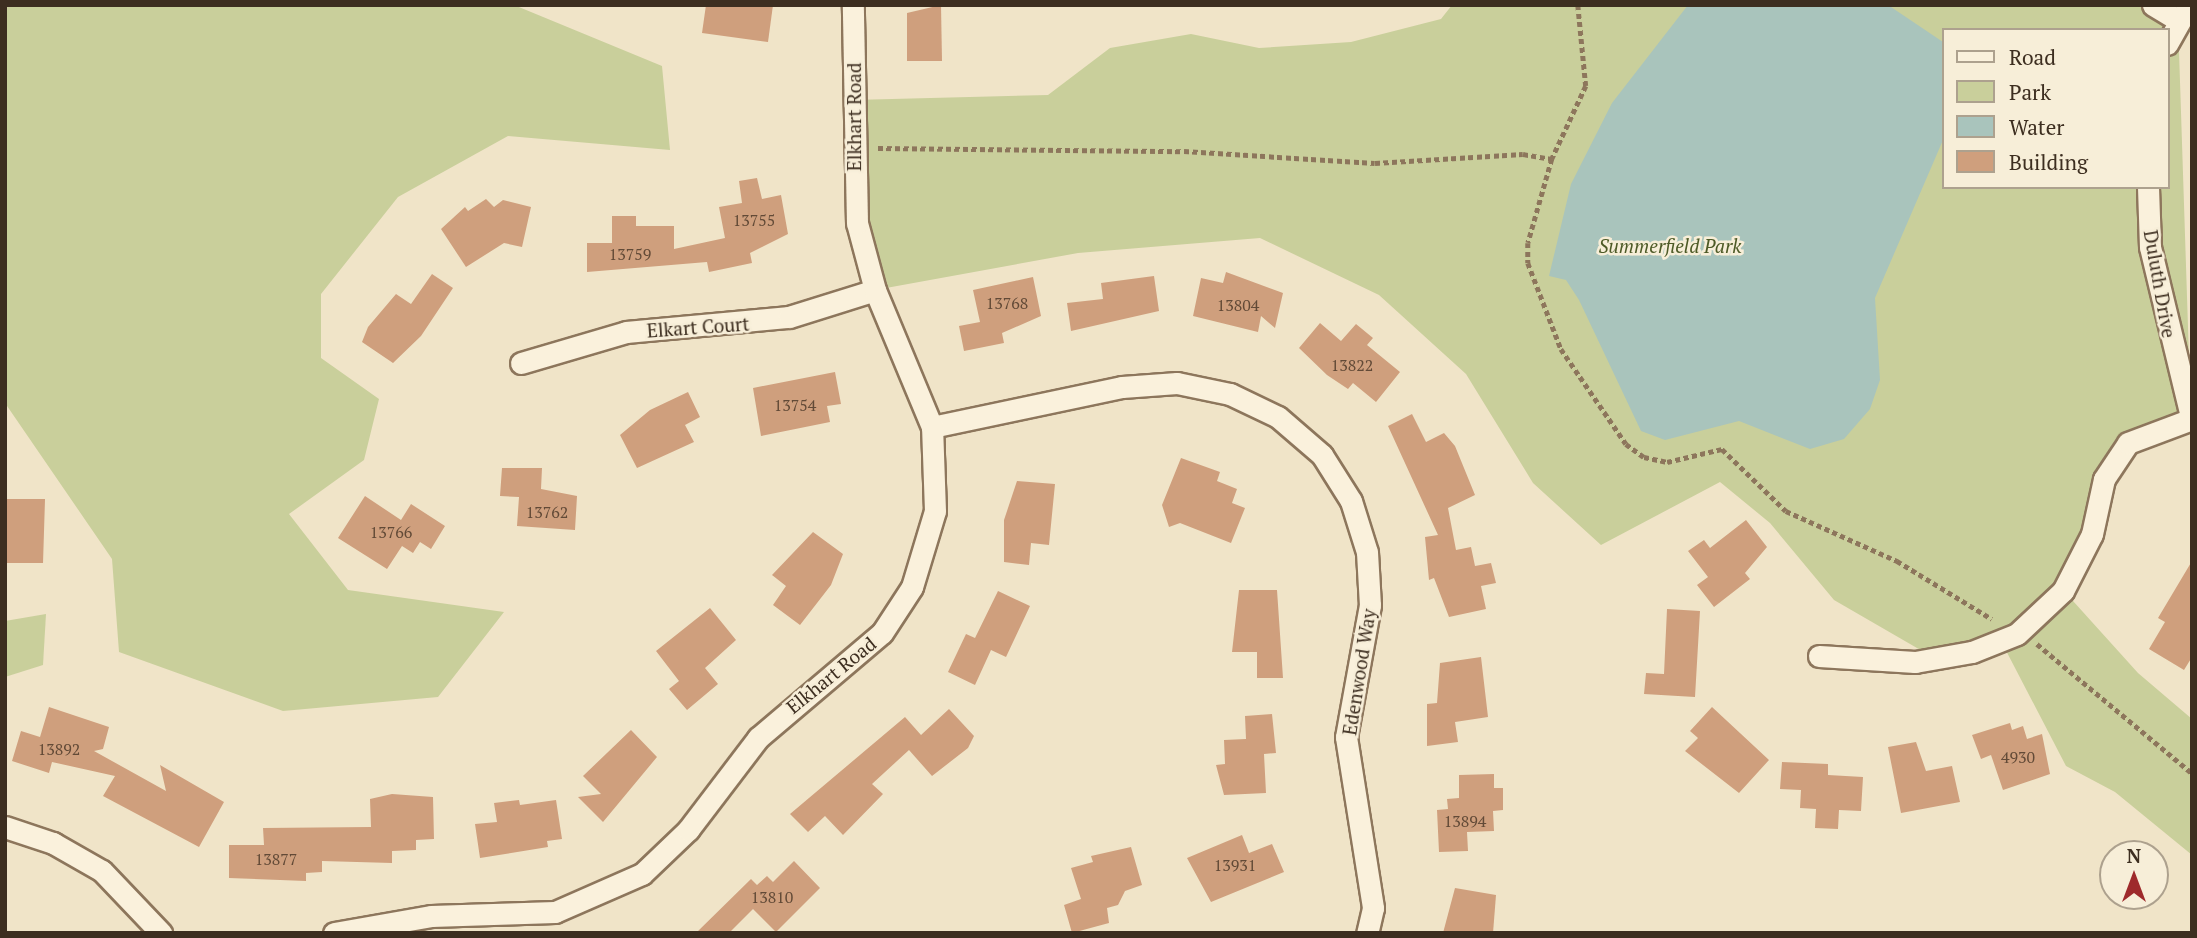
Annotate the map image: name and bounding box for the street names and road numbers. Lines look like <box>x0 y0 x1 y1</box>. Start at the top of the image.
street label: Elkhart Road <box>843 63 865 171</box>
street label: Duluth Drive <box>2139 228 2181 340</box>
street label: Elkart Court <box>646 312 750 342</box>
street label: Edenwood Way <box>1338 607 1380 737</box>
street label: Elkhart Road <box>782 632 880 718</box>

